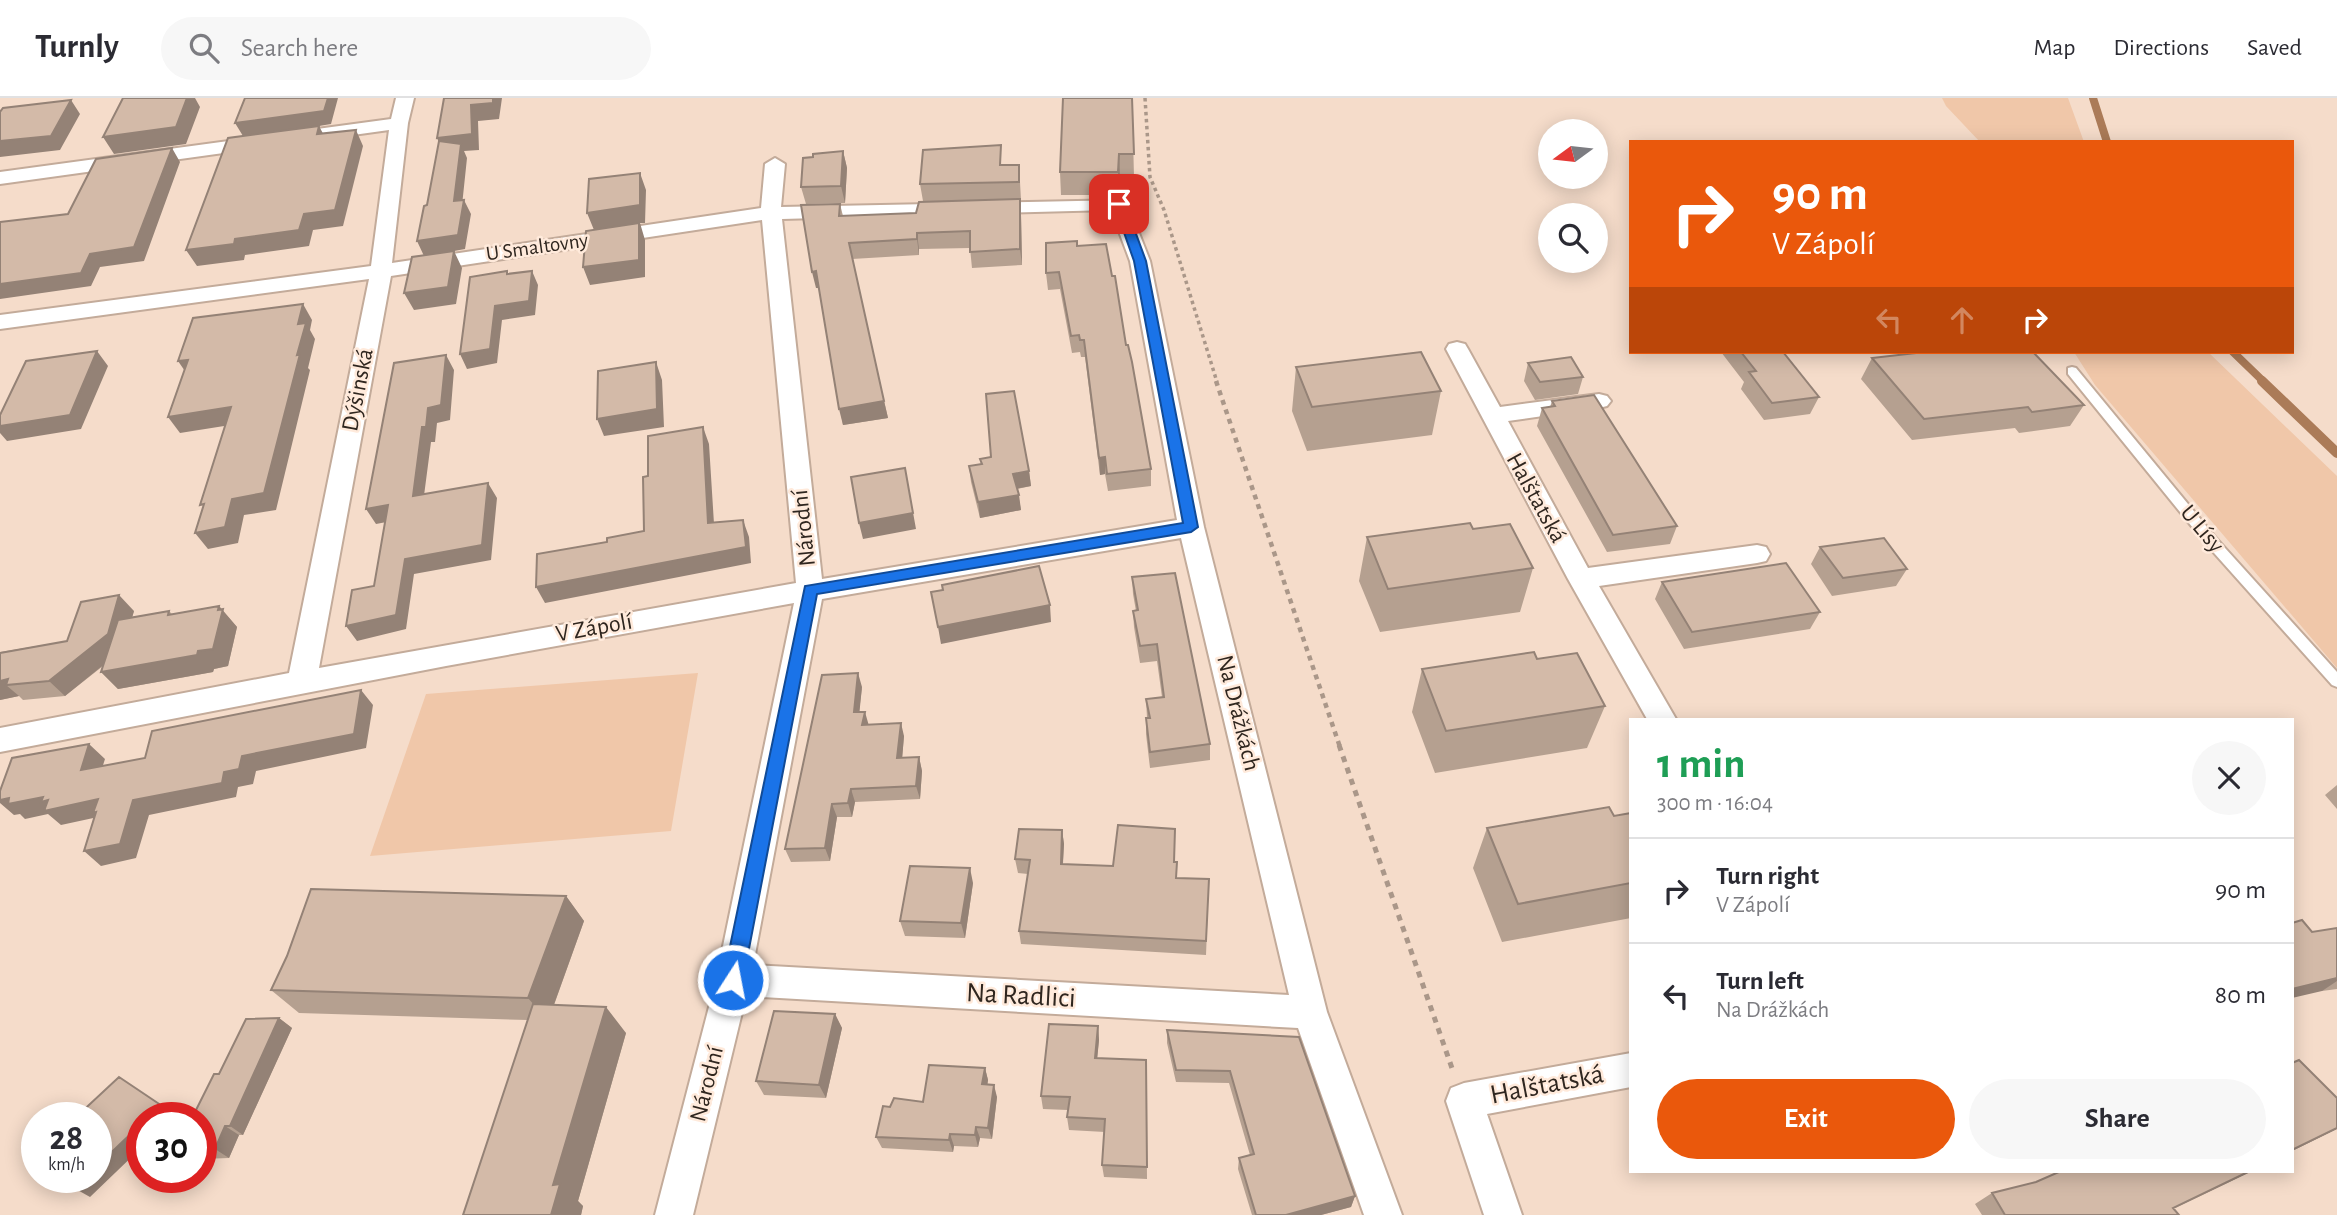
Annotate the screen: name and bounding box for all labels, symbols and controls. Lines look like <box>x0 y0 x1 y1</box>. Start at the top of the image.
search box <box>161 17 651 80</box>
icon: search <box>185 29 223 67</box>
text: Turnly <box>35 31 119 64</box>
text: Search here <box>241 35 358 61</box>
text: Map <box>2033 36 2075 60</box>
text: Directions <box>2113 36 2209 60</box>
text: Saved <box>2247 36 2302 60</box>
north arrow <box>1538 119 1608 189</box>
map controls <box>1538 119 1608 273</box>
icon: right <box>1657 168 1748 259</box>
text: 90 m <box>1772 170 1868 219</box>
pin <box>1089 174 1149 234</box>
icon: arrive <box>1100 185 1138 223</box>
button: search <box>1538 203 1608 273</box>
text: V Zápolí <box>1772 228 1875 260</box>
street label: U Smaltovny <box>485 229 589 265</box>
icon: left <box>1870 301 1908 339</box>
icon: ahead <box>1943 301 1981 339</box>
icon: right <box>2016 301 2054 339</box>
street label: Dýšinská <box>338 346 378 434</box>
street label: Halštatská <box>1502 449 1570 547</box>
street label: Národní <box>788 488 820 567</box>
street label: U Lísy <box>2175 501 2229 557</box>
street label: V Zápolí <box>554 609 634 647</box>
street label: Na Drážkách <box>1212 653 1264 773</box>
button: close <box>2192 741 2266 815</box>
text: 1 min <box>1657 743 1746 785</box>
text: 300 m · 16:04 <box>1657 792 1773 815</box>
text: Turn right <box>1716 863 1819 889</box>
icon: right <box>1657 872 1695 910</box>
text: 90 m <box>2215 877 2266 903</box>
text: V Zápolí <box>1716 894 1790 917</box>
position arrow <box>696 943 770 1017</box>
text: Turn left <box>1716 968 1804 994</box>
icon: left <box>1657 977 1695 1015</box>
street label: Na Radlici <box>965 979 1077 1013</box>
text: 80 m <box>2215 982 2266 1008</box>
text: Na Drážkách <box>1716 999 1829 1022</box>
street label: Národní <box>686 1044 728 1124</box>
street label: Halštatská <box>1488 1060 1606 1110</box>
button: Exit <box>1657 1079 1955 1159</box>
button: Share <box>1969 1079 2266 1159</box>
speed limit sign: 30 <box>126 1102 217 1193</box>
text: 28 <box>50 1121 83 1156</box>
text: km/h <box>48 1156 85 1174</box>

